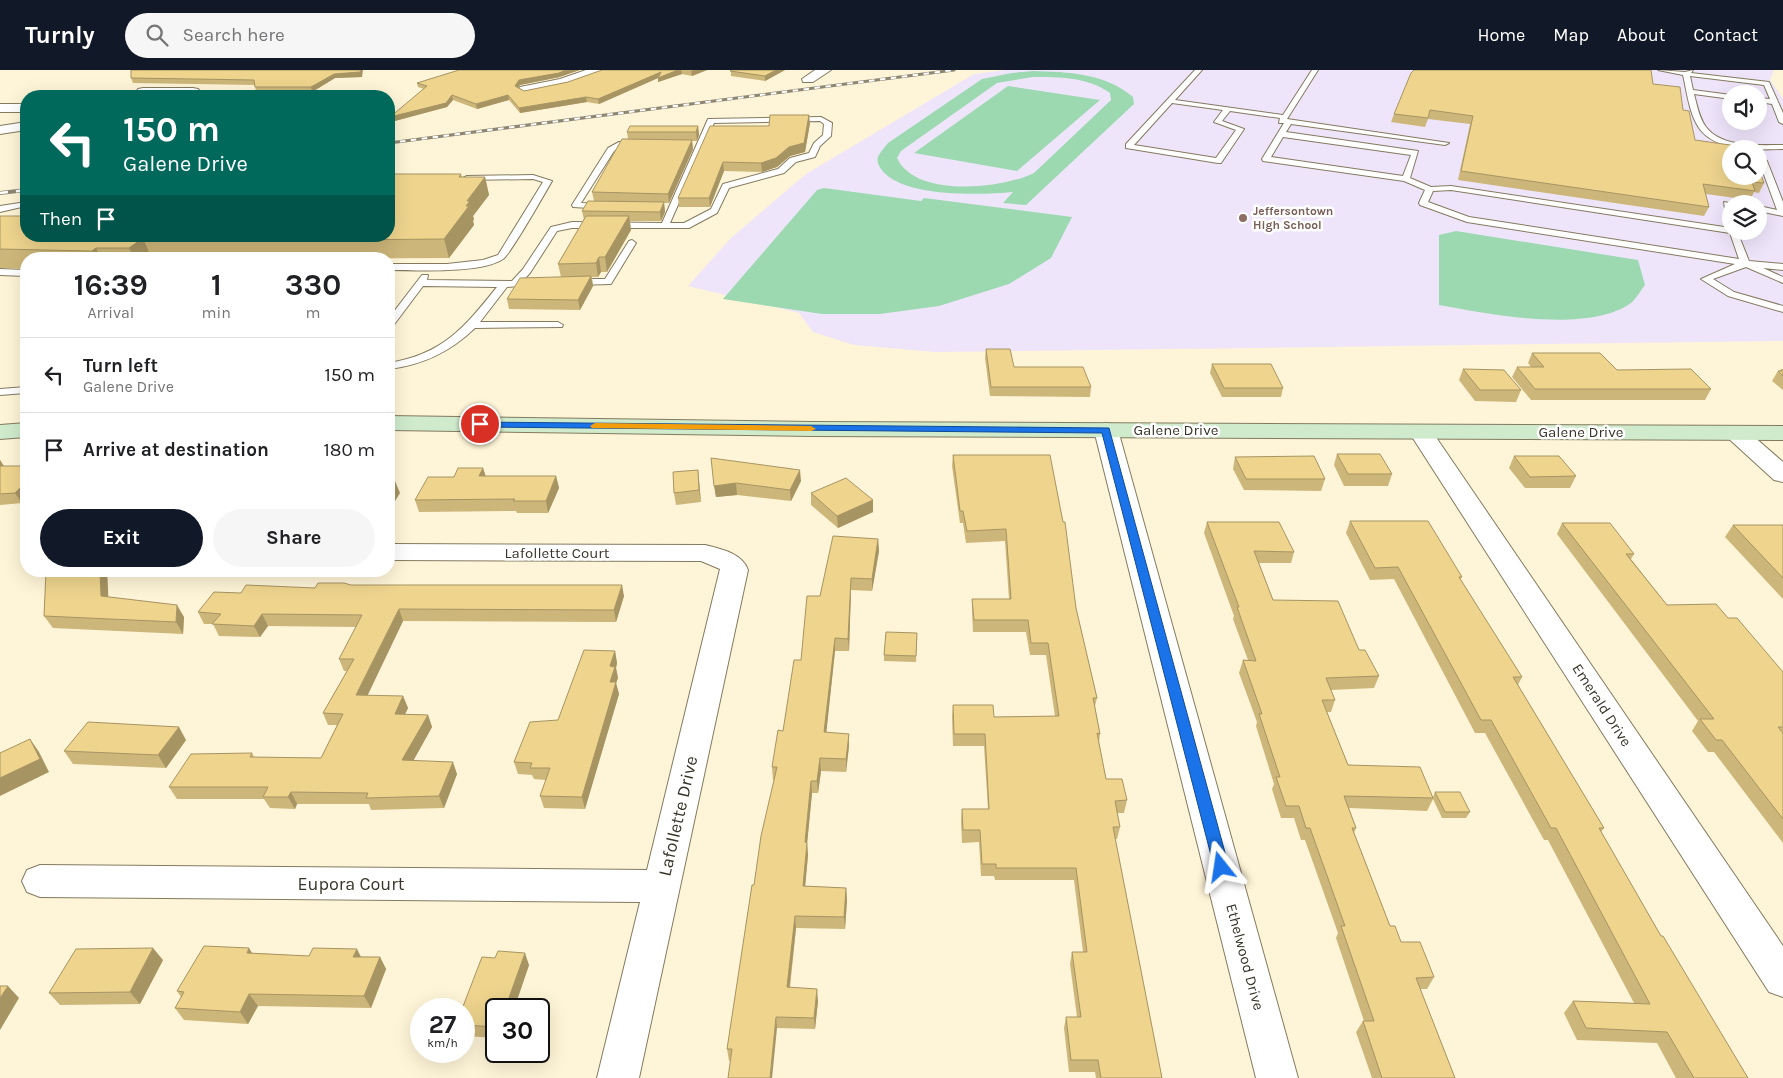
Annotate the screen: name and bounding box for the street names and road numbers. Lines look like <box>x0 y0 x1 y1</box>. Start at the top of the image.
street label: Galene Drive <box>1133 421 1219 439</box>
street label: Galene Drive <box>1538 423 1624 441</box>
street label: Lafollette Court <box>505 544 610 562</box>
street label: Emerald Drive <box>1568 660 1636 750</box>
street label: Lafollette Drive <box>653 754 703 878</box>
street label: Eupora Court <box>297 873 405 895</box>
street label: Ethelwood Drive <box>1222 902 1268 1012</box>

